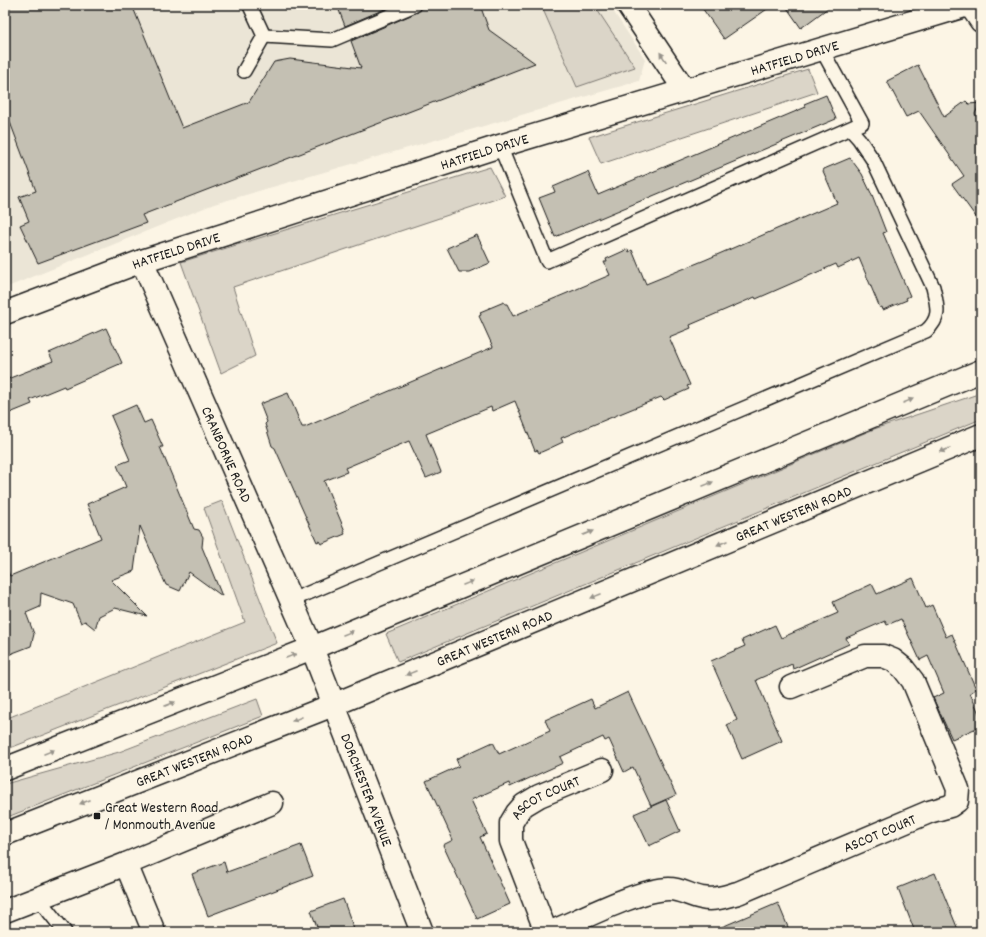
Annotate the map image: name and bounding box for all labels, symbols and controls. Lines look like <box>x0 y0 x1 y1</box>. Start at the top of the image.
street label: HATFIELD DRIVE <box>748 35 842 83</box>
one-way arrow <box>659 52 667 62</box>
street label: HATFIELD DRIVE <box>438 129 532 177</box>
street label: HATFIELD DRIVE <box>129 228 223 277</box>
one-way arrow <box>902 398 914 404</box>
street label: CRANBORNE ROAD <box>194 403 256 507</box>
one-way arrow <box>938 447 950 453</box>
one-way arrow <box>703 480 715 486</box>
street label: GREAT WESTERN ROAD <box>732 481 856 549</box>
one-way arrow <box>582 530 594 537</box>
one-way arrow <box>715 541 727 547</box>
one-way arrow <box>462 580 473 586</box>
one-way arrow <box>591 593 602 599</box>
street label: GREAT WESTERN ROAD <box>433 606 557 674</box>
one-way arrow <box>342 629 354 635</box>
one-way arrow <box>285 653 296 659</box>
one-way arrow <box>405 670 417 676</box>
one-way arrow <box>164 701 175 707</box>
one-way arrow <box>291 717 303 723</box>
street label: GREAT WESTERN ROAD <box>133 728 257 795</box>
street label: DORCHESTER AVENUE <box>333 731 397 850</box>
one-way arrow <box>43 748 55 754</box>
street label: ASCOT COURT <box>506 771 584 825</box>
place label: Great Western Road / Monmouth Avenue <box>105 798 218 837</box>
one-way arrow <box>78 800 90 806</box>
street label: ASCOT COURT <box>841 810 920 860</box>
marker: Great Western Road / Monmouth Avenue <box>92 811 102 821</box>

